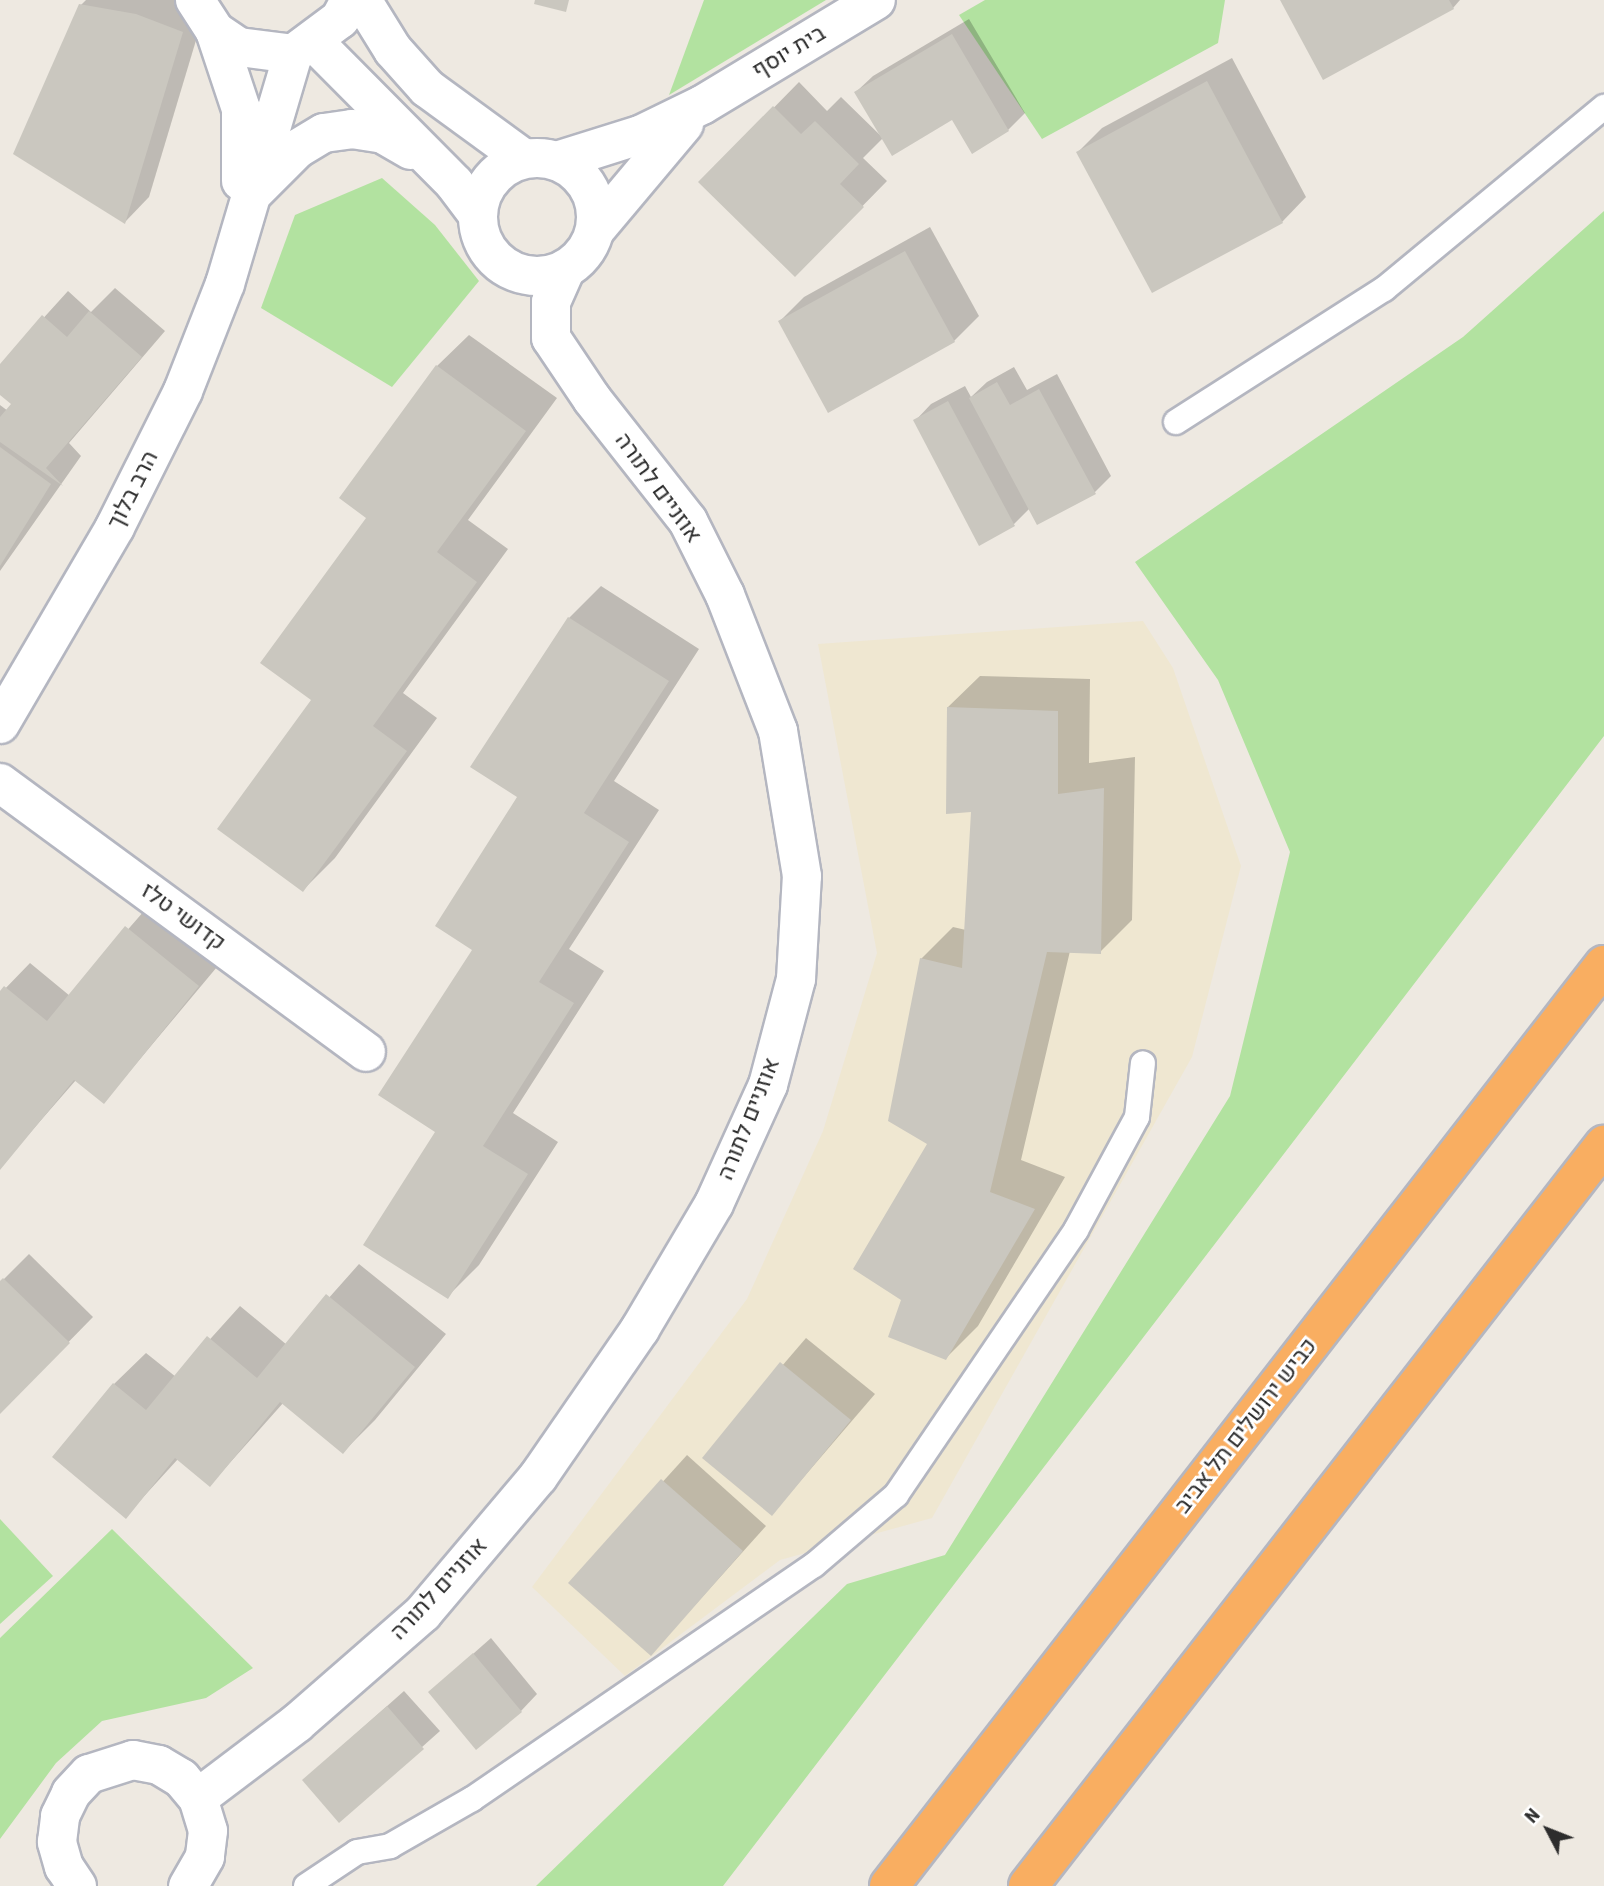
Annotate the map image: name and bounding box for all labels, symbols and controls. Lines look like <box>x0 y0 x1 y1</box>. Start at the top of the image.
street label: בית יוסף <box>747 19 831 85</box>
street label: אוזניים לתורה <box>609 427 707 549</box>
street label: הרב בלוך <box>102 446 164 534</box>
street label: קדושי טלז <box>135 877 231 957</box>
street label: אוזניים לתורה <box>712 1054 786 1184</box>
street label: כביש ירושלים תל אביב <box>1169 1333 1323 1519</box>
street label: אוזניים לתורה <box>385 1532 493 1646</box>
north arrow <box>1513 1795 1583 1865</box>
text: N <box>1520 1804 1544 1828</box>

